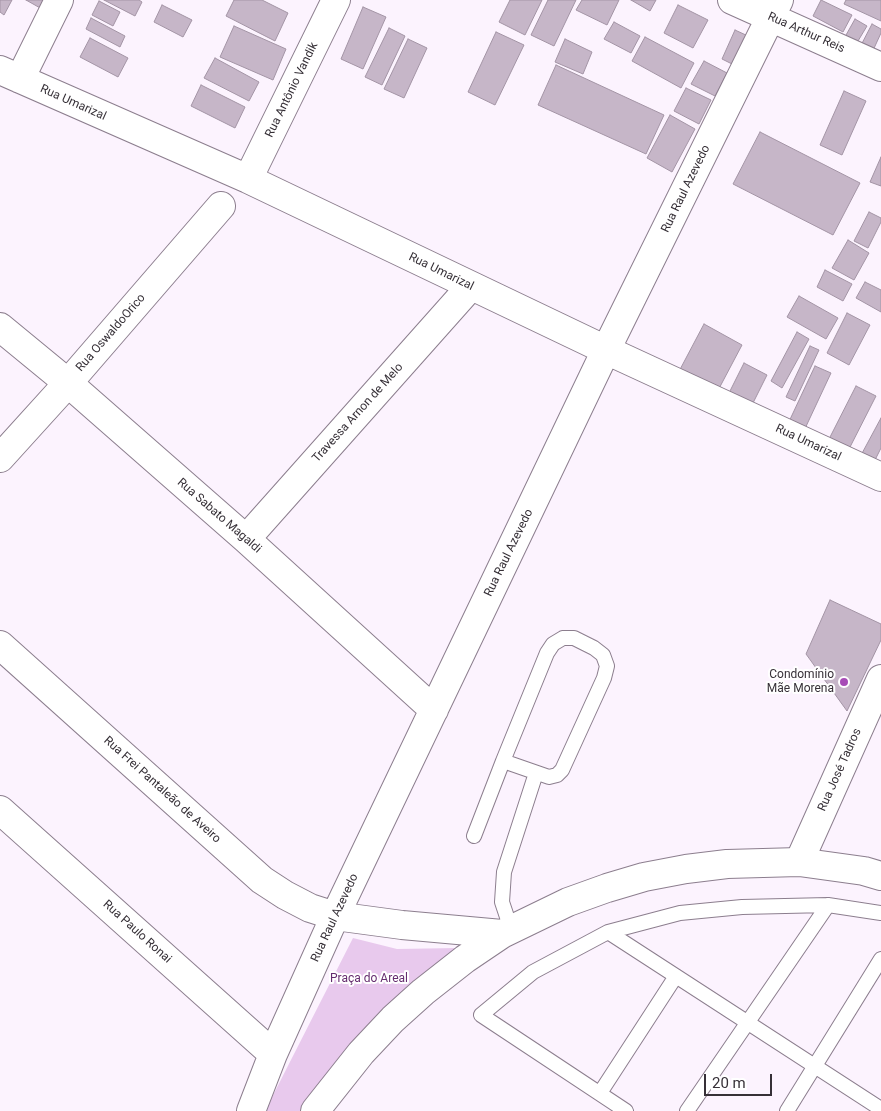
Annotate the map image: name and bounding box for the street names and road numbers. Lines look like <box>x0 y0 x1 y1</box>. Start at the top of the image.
street label: Rua Arthur Reis <box>765 10 847 56</box>
street label: Rua Antônio Vandik <box>263 40 321 140</box>
street label: Rua Umarizal <box>38 82 108 124</box>
street label: Rua Raul Azevedo <box>659 143 713 235</box>
street label: Rua Umarizal <box>406 250 476 294</box>
street label: Rua OswaldoOrico <box>73 291 149 375</box>
street label: Travessa Arnon de Melo <box>310 360 406 466</box>
street label: Rua Umarizal <box>773 422 843 464</box>
street label: Rua Sabato Magaldi <box>174 475 264 557</box>
street label: Rua Raul Azevedo <box>482 507 536 599</box>
street label: Rua José Tadros <box>815 726 865 814</box>
street label: Rua Frei Pantaleão de Aveiro <box>101 734 223 846</box>
street label: Rua Raul Azevedo <box>308 872 362 964</box>
street label: Rua Paulo Ronai <box>100 897 174 967</box>

